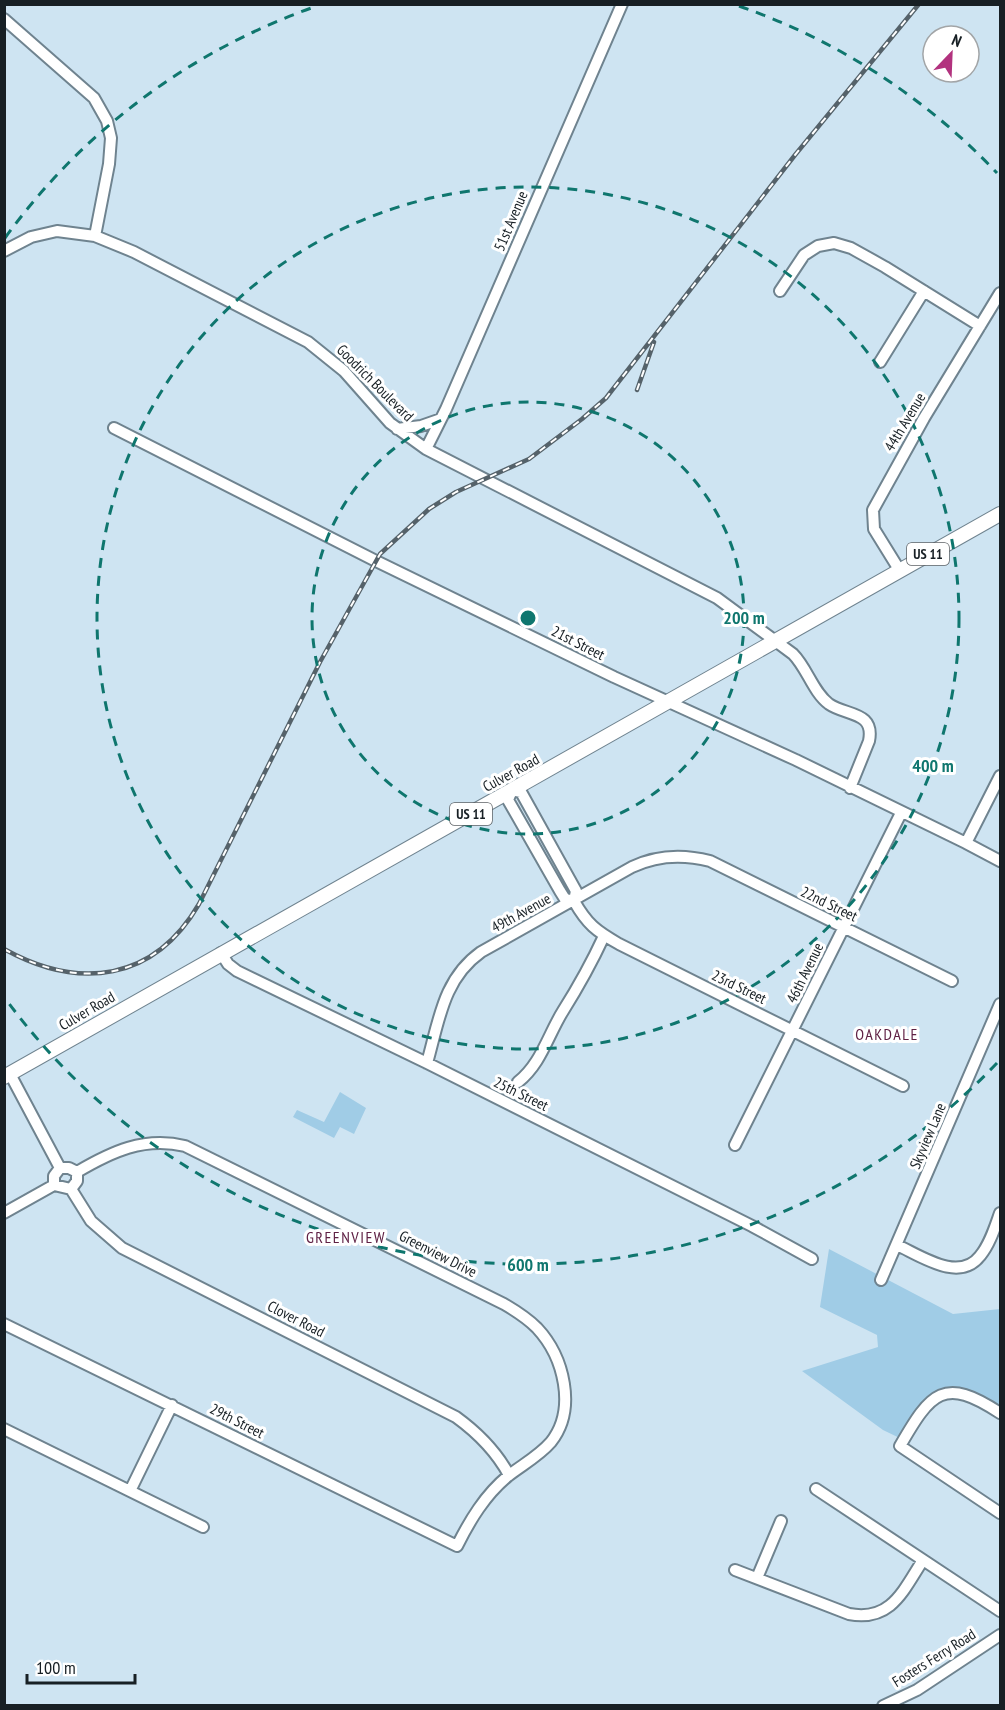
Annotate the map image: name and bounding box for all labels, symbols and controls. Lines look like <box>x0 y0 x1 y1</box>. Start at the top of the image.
north arrow <box>921 24 981 84</box>
text: N <box>949 29 965 51</box>
street label: 51st Avenue <box>489 188 532 254</box>
street label: Goodrich Boulevard <box>333 340 418 425</box>
street label: 44th Avenue <box>880 389 929 454</box>
road number: US 11 <box>907 543 949 565</box>
text: 200 m <box>723 606 765 629</box>
centre of rings <box>518 608 538 628</box>
street label: 21st Street <box>549 621 608 664</box>
street label: Culver Road <box>479 749 542 796</box>
text: 400 m <box>912 754 954 777</box>
road number: US 11 <box>450 803 492 825</box>
street label: 22nd Street <box>798 882 861 925</box>
street label: 49th Avenue <box>488 889 554 937</box>
street label: 46th Avenue <box>782 939 827 1006</box>
street label: 23rd Street <box>709 965 770 1008</box>
street label: Culver Road <box>55 987 118 1034</box>
district label: OAKDALE <box>855 1024 919 1044</box>
street label: 25th Street <box>491 1072 552 1115</box>
street label: Skyview Lane <box>905 1100 950 1172</box>
street label: Greenview Drive <box>396 1226 480 1281</box>
district label: GREENVIEW <box>306 1227 386 1247</box>
text: 600 m <box>507 1253 549 1276</box>
street label: Clover Road <box>264 1296 328 1341</box>
street label: 29th Street <box>207 1399 268 1442</box>
street label: Fosters Ferry Road <box>888 1624 979 1691</box>
scale bar <box>27 1647 135 1685</box>
text: 100 m <box>36 1656 76 1679</box>

